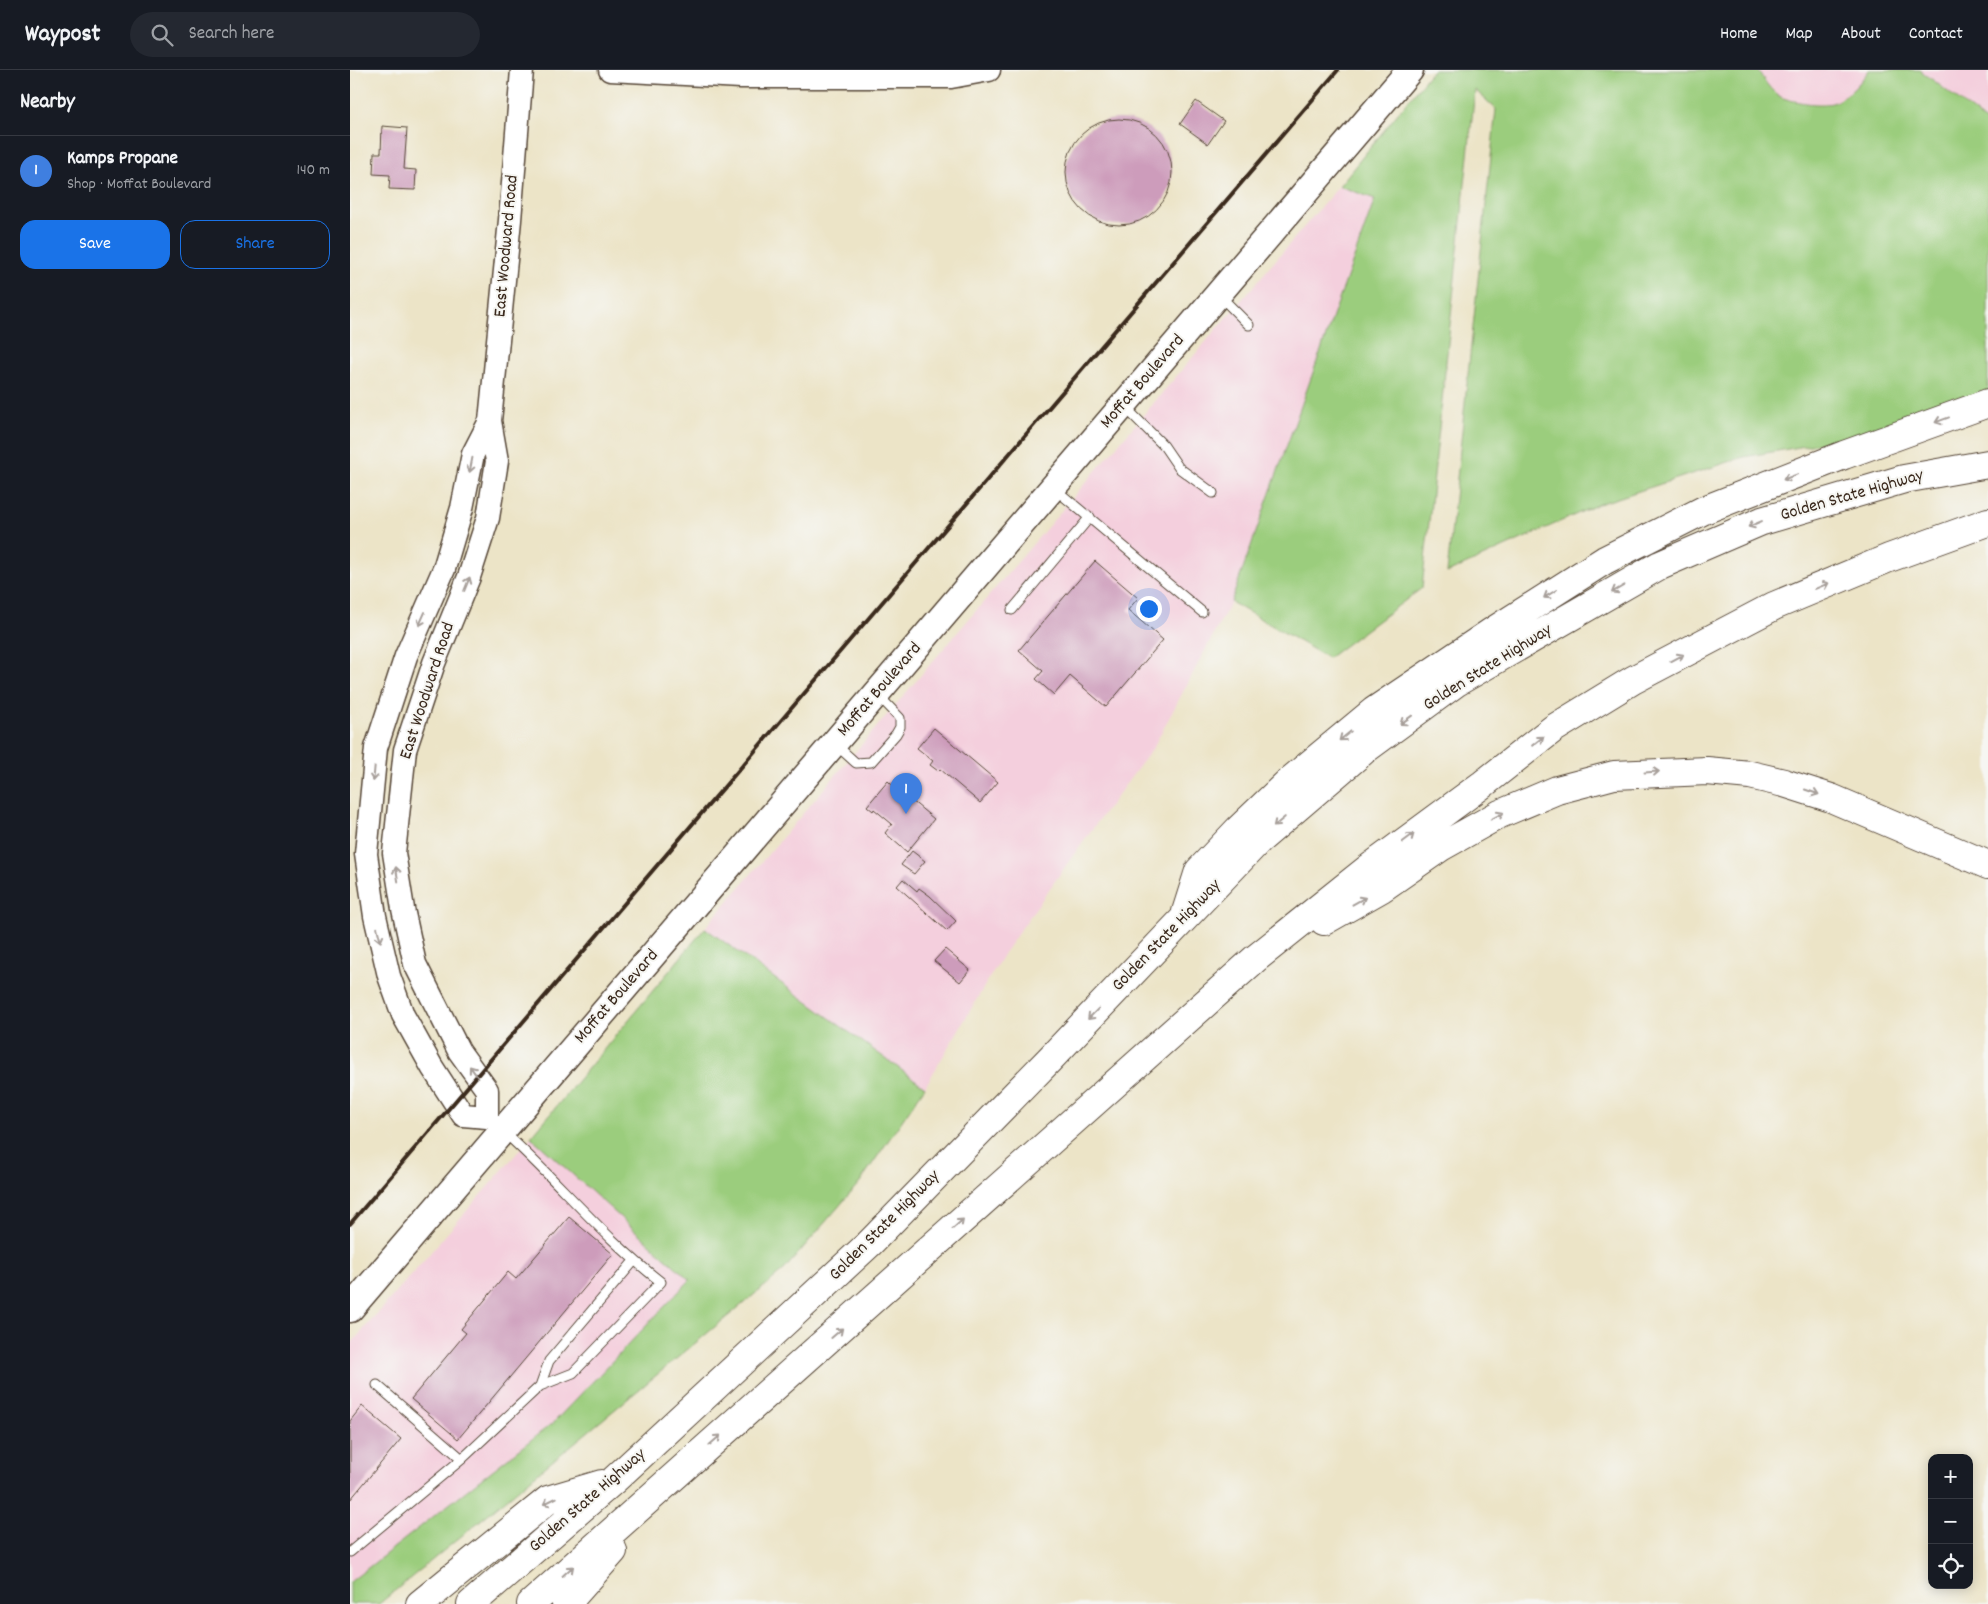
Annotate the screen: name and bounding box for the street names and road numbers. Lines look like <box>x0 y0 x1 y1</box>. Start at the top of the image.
street label: East Woodward Road <box>488 174 526 318</box>
street label: Moffat Boulevard <box>1095 329 1191 435</box>
street label: Golden State Highway <box>1777 463 1927 528</box>
street label: Golden State Highway <box>1419 618 1558 718</box>
street label: East Woodward Road <box>394 619 462 763</box>
street label: Moffat Boulevard <box>832 637 928 743</box>
street label: Golden State Highway <box>1107 874 1228 998</box>
street label: Moffat Boulevard <box>569 944 665 1050</box>
street label: Golden State Highway <box>824 1164 947 1287</box>
street label: Golden State Highway <box>524 1443 653 1559</box>

